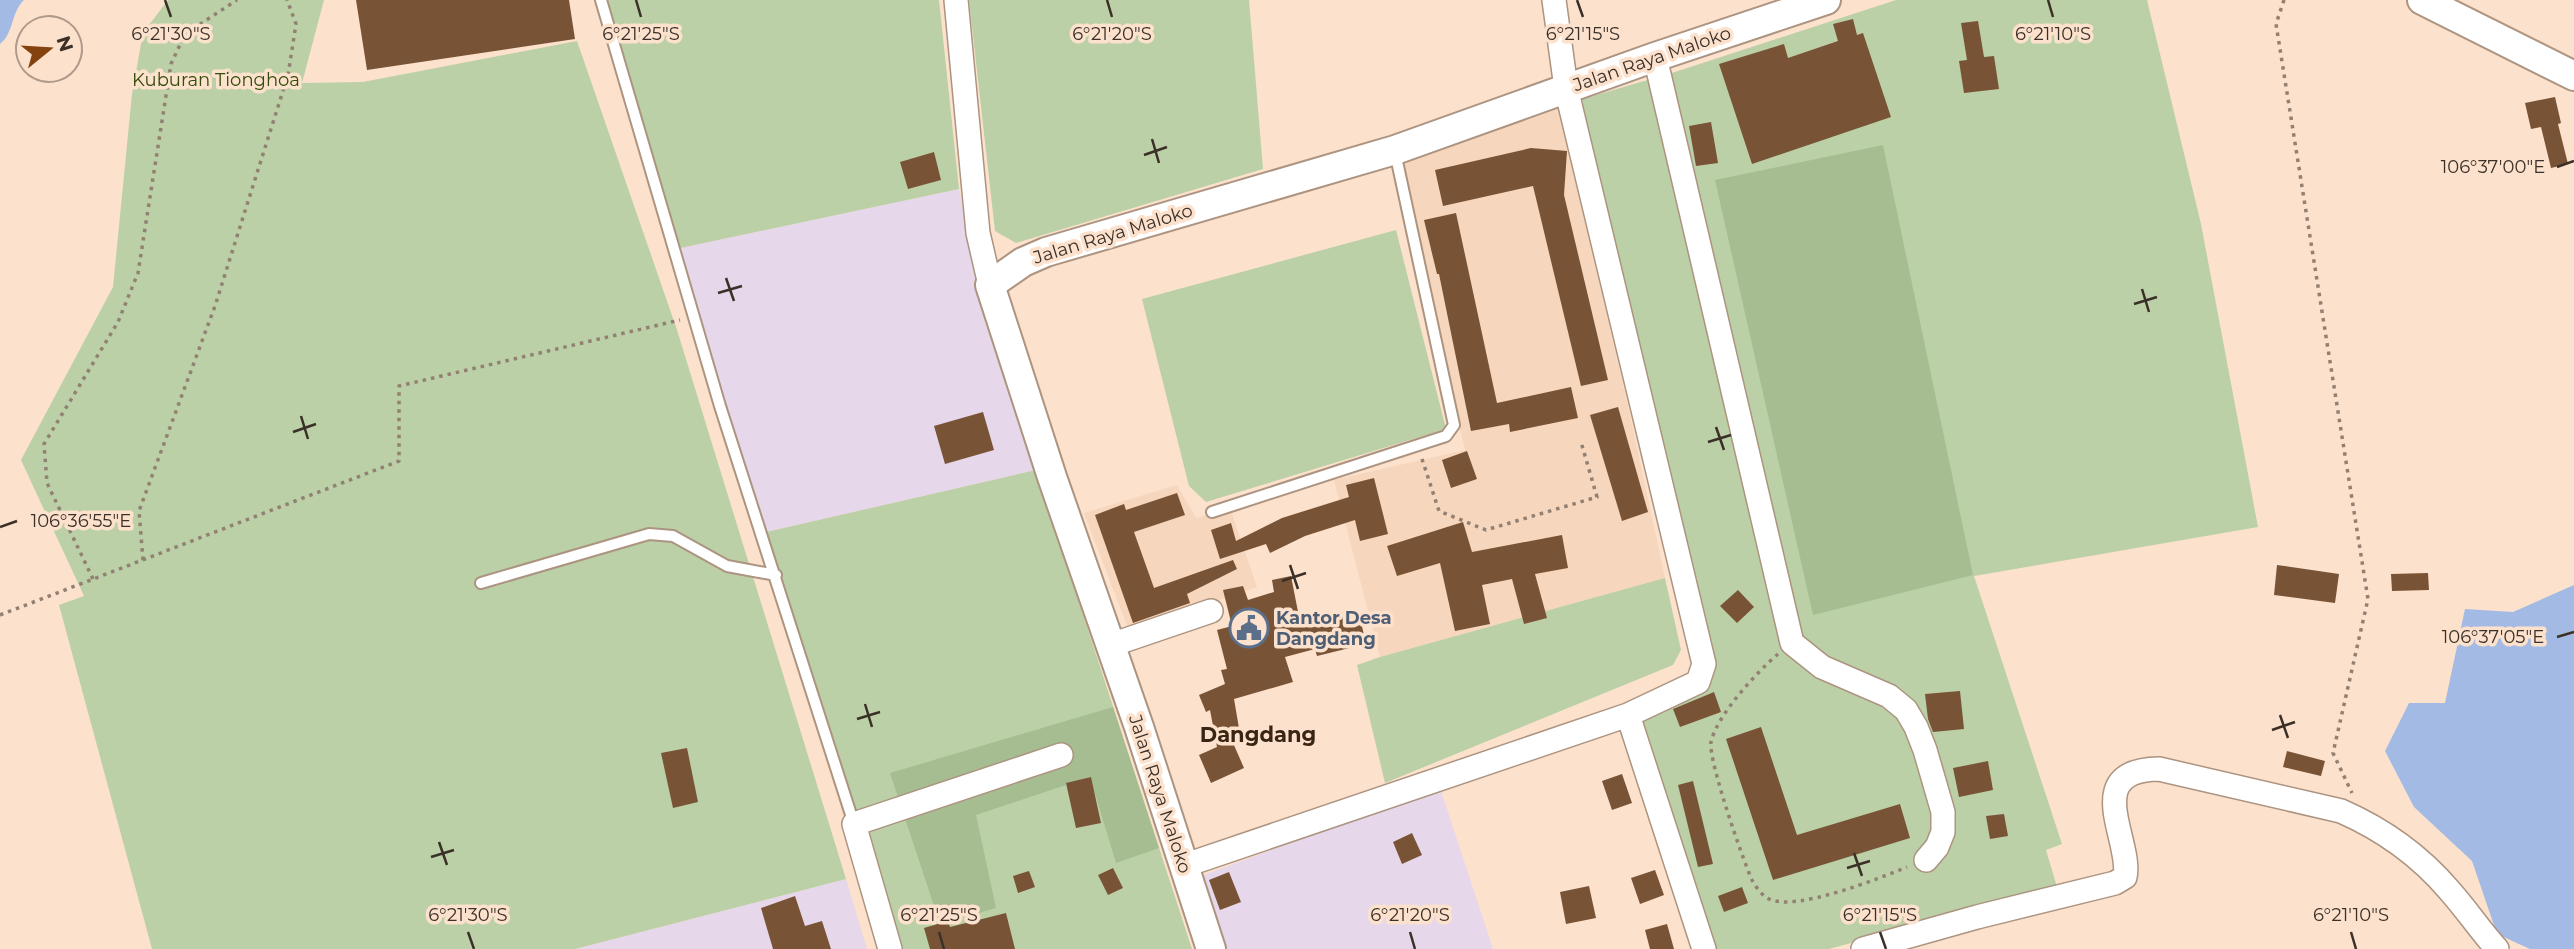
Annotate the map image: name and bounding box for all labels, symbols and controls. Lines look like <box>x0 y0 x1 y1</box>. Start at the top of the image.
north arrow <box>14 14 84 84</box>
street label: Jalan Raya Maloko <box>1569 22 1734 97</box>
text: 6°21'30"S <box>131 23 211 45</box>
text: 6°21'25"S <box>602 23 680 45</box>
text: 6°21'20"S <box>1072 23 1152 45</box>
text: 6°21'15"S <box>1546 23 1620 45</box>
text: 6°21'10"S <box>2015 23 2091 45</box>
text: N <box>51 33 78 55</box>
park label: Kuburan Tionghoa <box>132 69 300 91</box>
text: 106°37'00"E <box>2441 156 2545 178</box>
street label: Jalan Raya Maloko <box>1030 199 1195 269</box>
text: 106°36'55"E <box>31 510 131 532</box>
public building icon: Kantor Desa Dangdang <box>1228 607 1270 649</box>
place label: Kantor Desa Dangdang <box>1276 607 1392 650</box>
text: 106°37'05"E <box>2442 626 2544 648</box>
street label: Jalan Raya Maloko <box>1124 711 1196 876</box>
district label: Dangdang <box>1200 722 1316 747</box>
text: 6°21'30"S <box>428 904 508 926</box>
text: 6°21'25"S <box>900 904 978 926</box>
text: 6°21'20"S <box>1370 904 1450 926</box>
text: 6°21'15"S <box>1843 904 1917 926</box>
text: 6°21'10"S <box>2313 904 2389 926</box>

